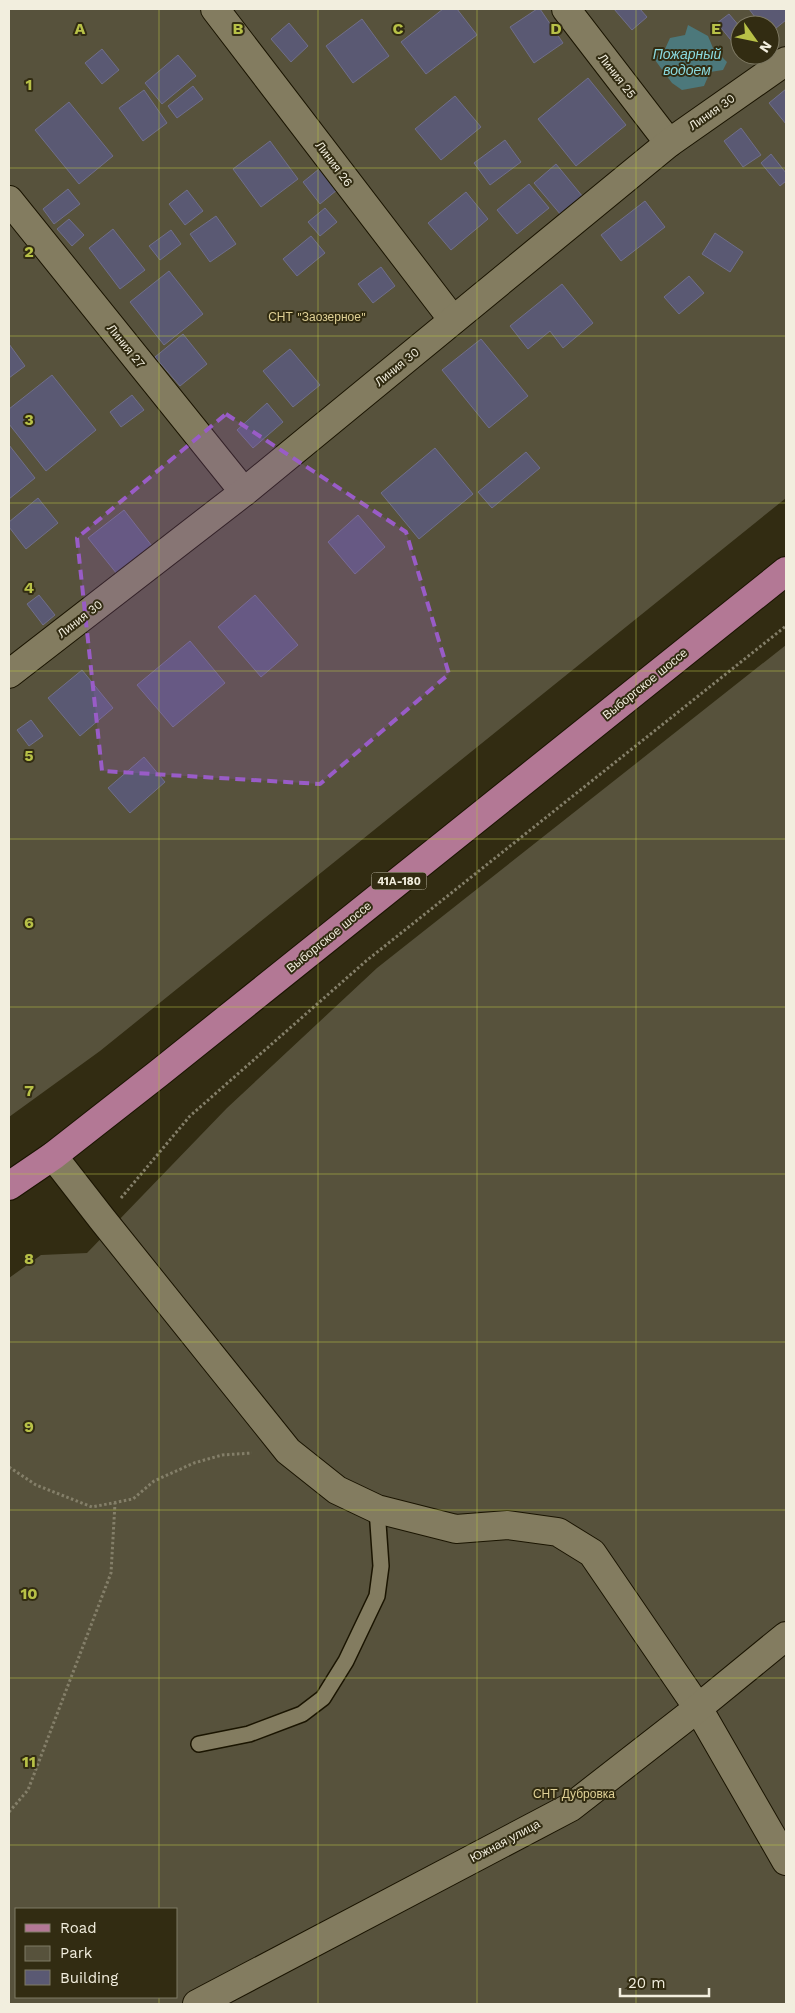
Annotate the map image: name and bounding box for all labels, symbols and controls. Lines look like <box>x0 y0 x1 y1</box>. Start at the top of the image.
north arrow <box>730 15 780 65</box>
text: A <box>75 19 86 38</box>
text: B <box>233 19 244 38</box>
text: C <box>393 19 404 38</box>
text: D <box>550 19 562 38</box>
text: E <box>711 19 721 38</box>
text: N <box>756 38 775 56</box>
water label: Пожарный водоем <box>653 46 722 78</box>
street label: Линия 25 <box>595 51 639 101</box>
text: 1 <box>26 75 32 94</box>
street label: Линия 30 <box>686 91 738 133</box>
street label: Линия 26 <box>313 139 355 189</box>
text: 2 <box>24 242 34 261</box>
park label: СНТ "Заозерное" <box>268 310 366 324</box>
street label: Линия 27 <box>104 321 148 371</box>
street label: Линия 30 <box>372 345 422 389</box>
text: 3 <box>24 410 34 429</box>
text: 4 <box>24 578 34 597</box>
street label: Линия 30 <box>55 597 105 641</box>
street label: Выборгское шоссе <box>600 645 690 722</box>
text: 5 <box>24 746 34 765</box>
road number: 41А-180 <box>372 872 426 889</box>
street label: Выборгское шоссе <box>284 898 374 975</box>
text: 6 <box>24 913 34 932</box>
text: 7 <box>24 1081 34 1100</box>
text: 8 <box>24 1249 34 1268</box>
text: 9 <box>24 1417 34 1436</box>
text: 10 <box>20 1584 38 1603</box>
text: 11 <box>22 1752 36 1771</box>
park label: СНТ Дубровка <box>533 1787 615 1801</box>
street label: Южная улица <box>468 1817 543 1865</box>
legend <box>15 1908 178 1998</box>
text: Road <box>60 1919 97 1937</box>
text: Park <box>60 1944 93 1962</box>
scale bar <box>620 1966 709 1998</box>
text: Building <box>60 1969 118 1987</box>
text: 20 m <box>628 1974 666 1992</box>

